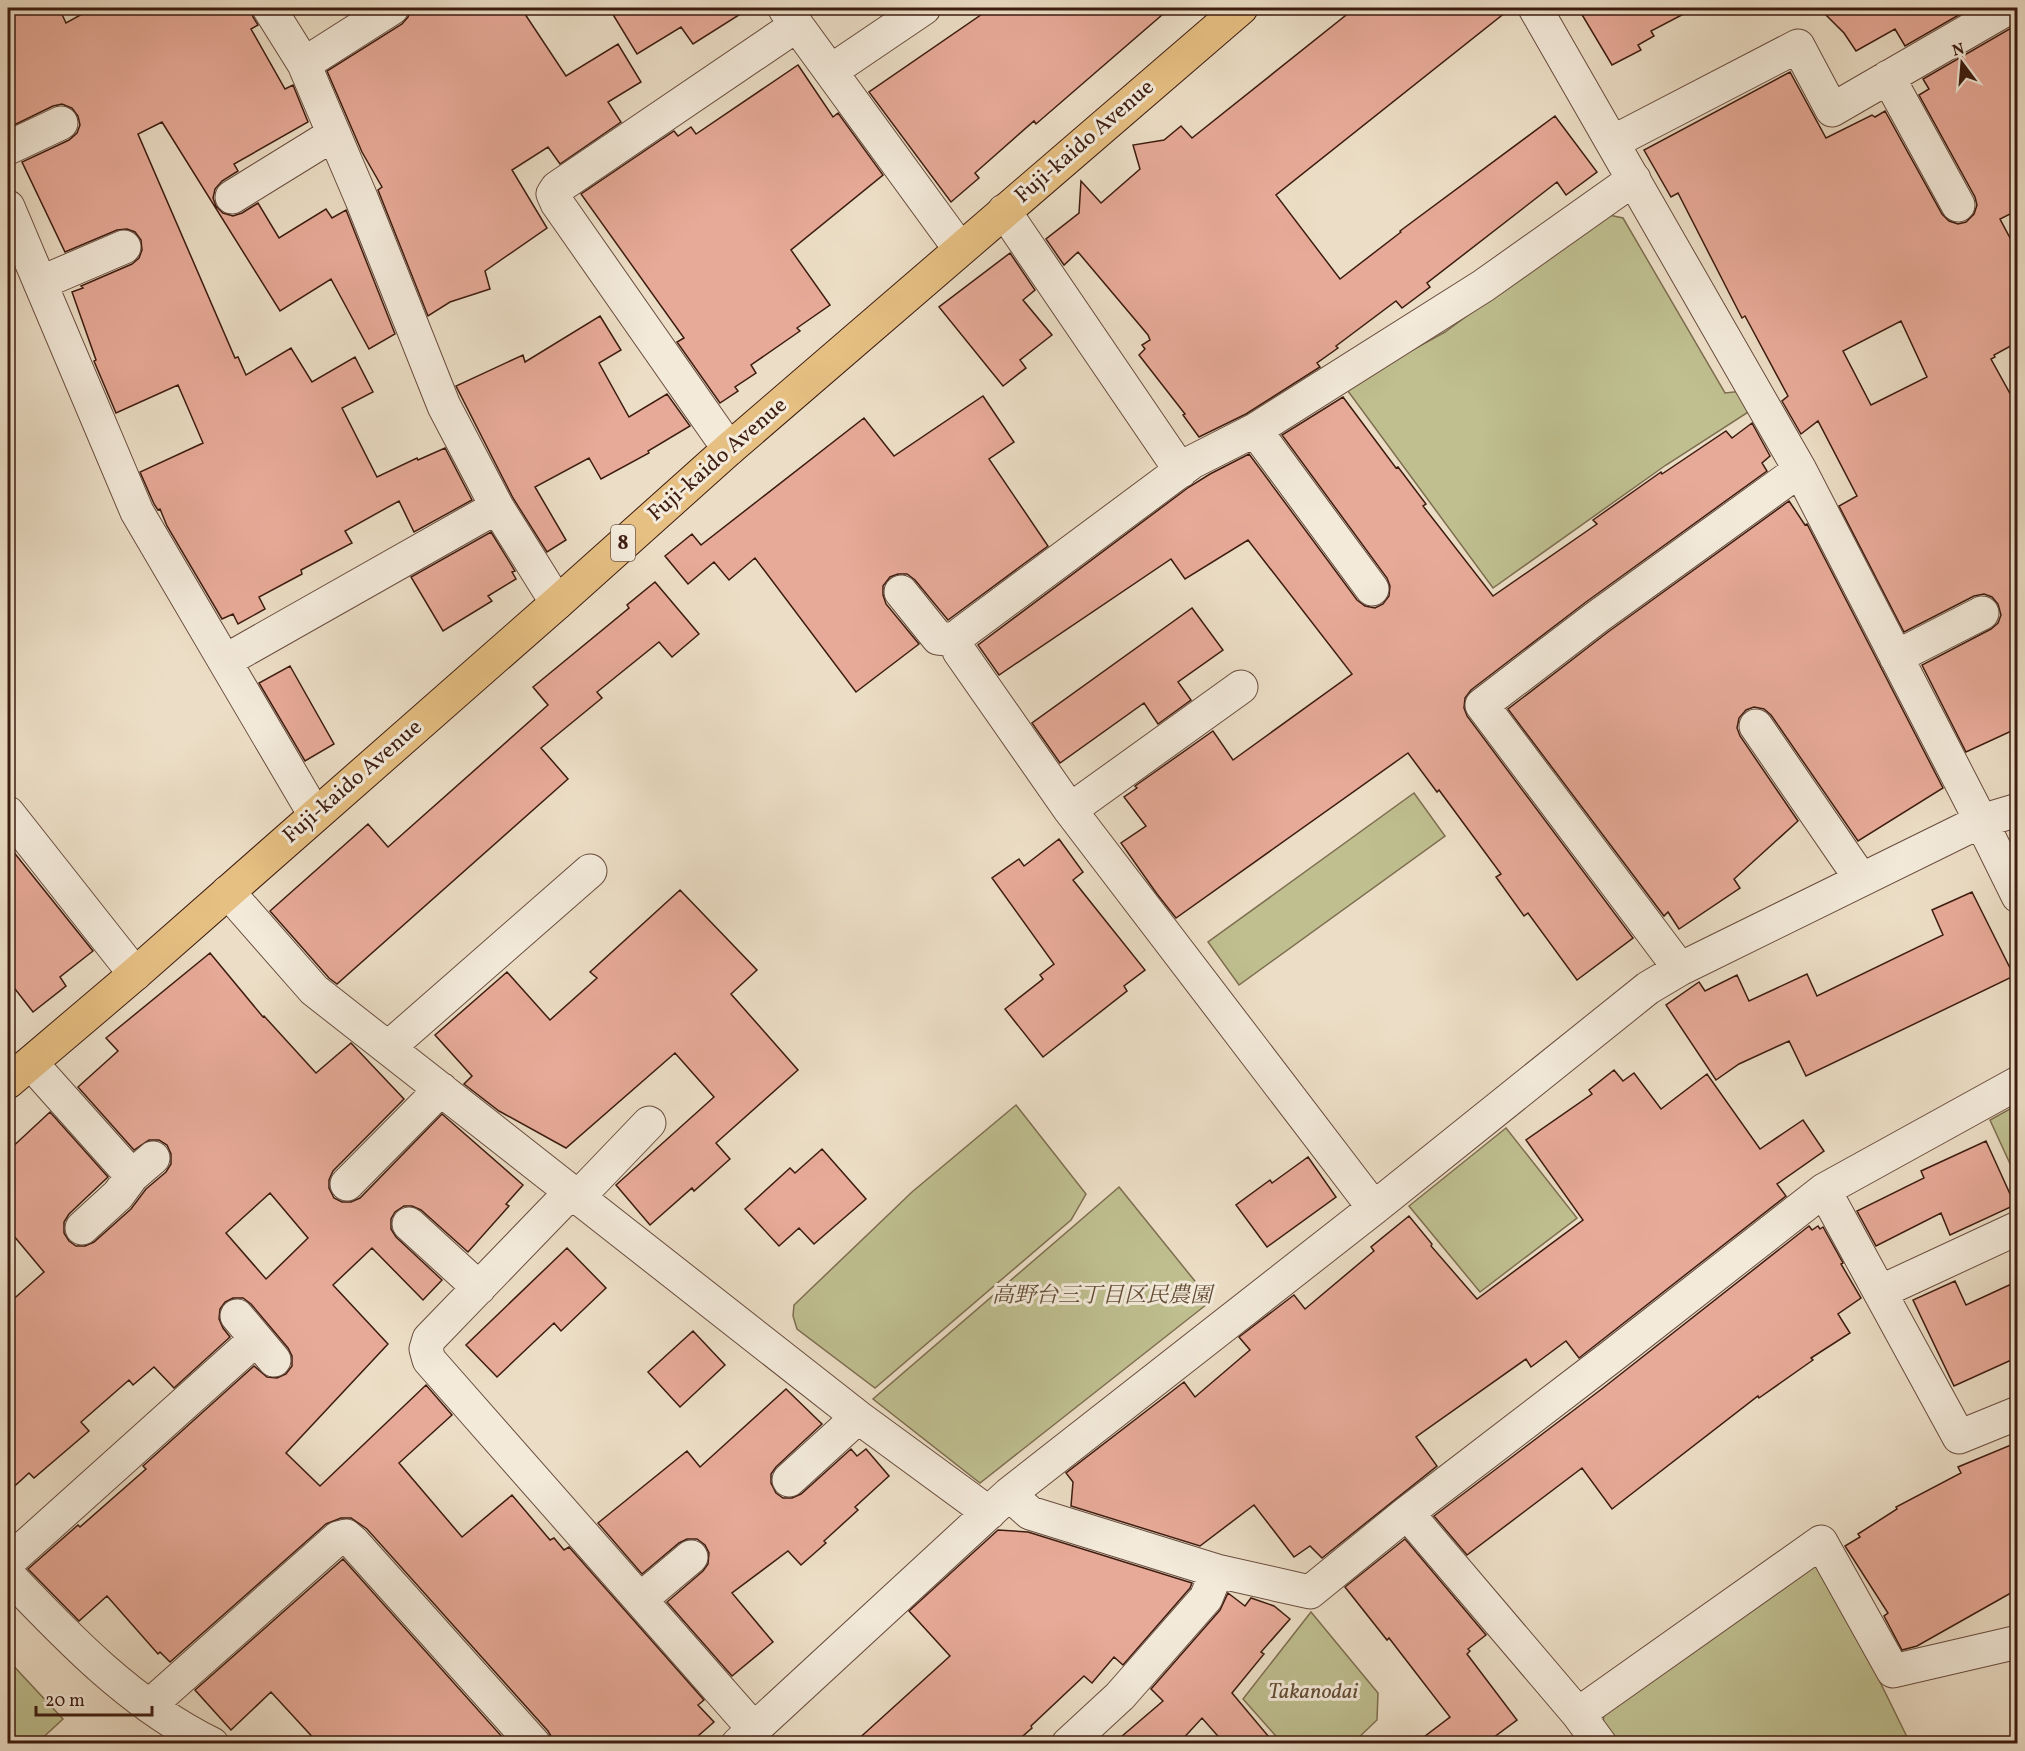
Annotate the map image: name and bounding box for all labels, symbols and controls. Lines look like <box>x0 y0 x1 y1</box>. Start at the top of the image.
north arrow <box>1932 33 1992 93</box>
text: N <box>1950 38 1967 63</box>
street label: Fuji-kaido Avenue <box>1009 73 1161 211</box>
street label: Fuji-kaido Avenue <box>642 391 794 529</box>
road number: 8 <box>611 525 635 561</box>
street label: Fuji-kaido Avenue <box>277 713 429 851</box>
park label: 高野台三丁目区民農園 <box>992 1281 1215 1312</box>
park label: Takanodai <box>1268 1677 1358 1708</box>
scale bar <box>36 1679 152 1717</box>
text: 20 m <box>45 1689 85 1714</box>

